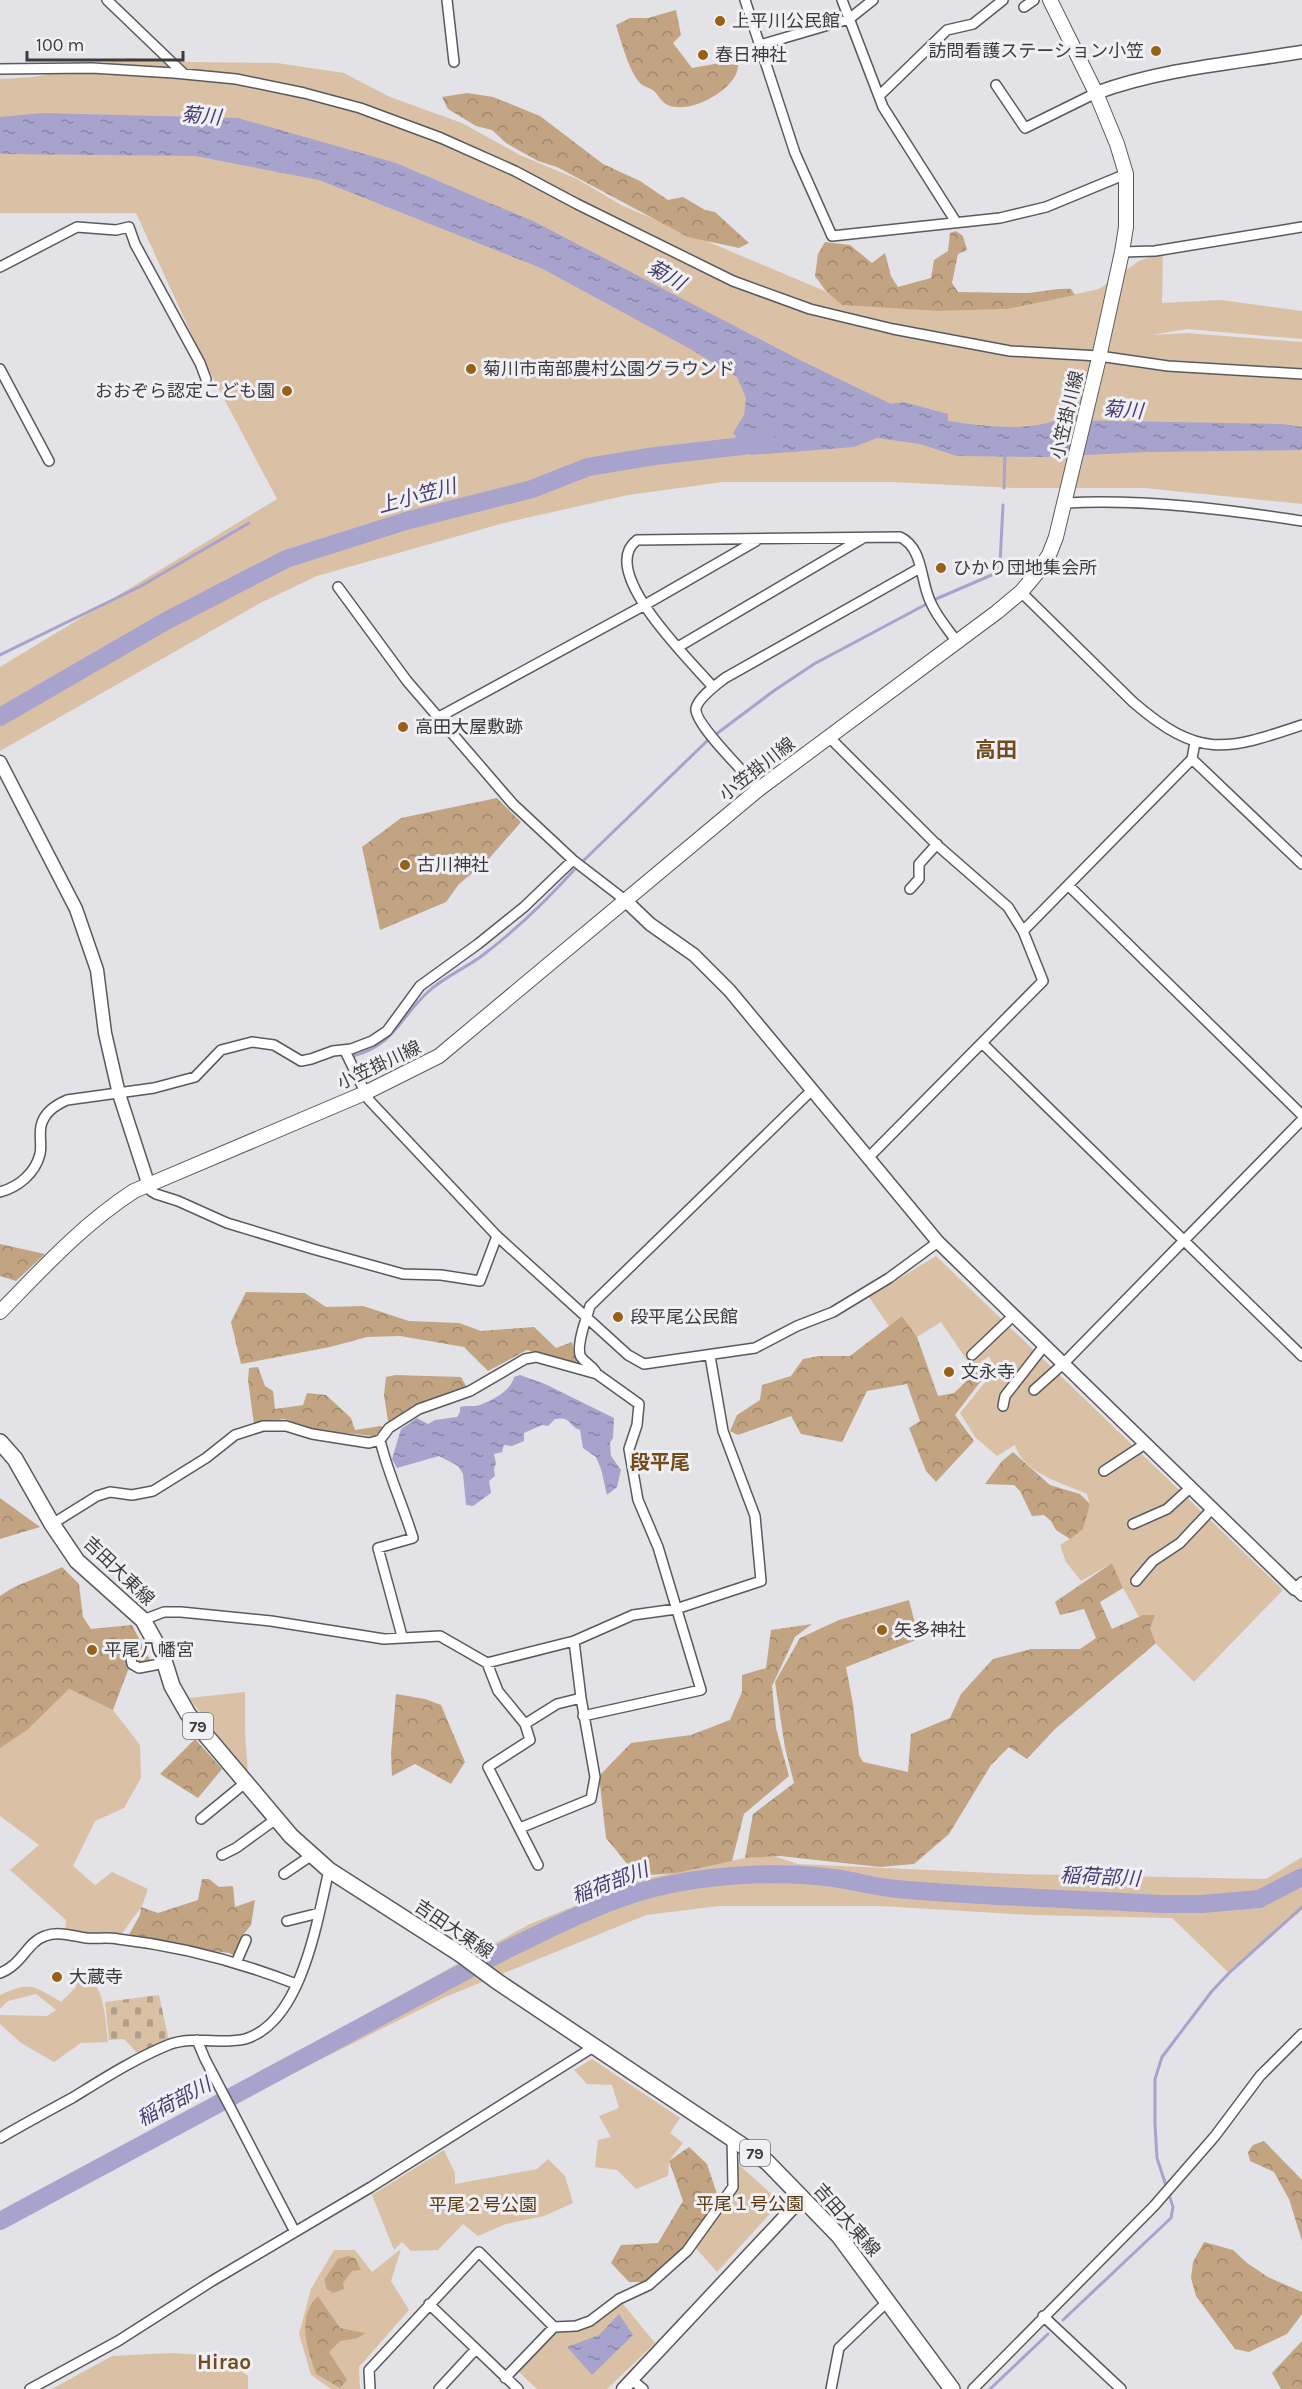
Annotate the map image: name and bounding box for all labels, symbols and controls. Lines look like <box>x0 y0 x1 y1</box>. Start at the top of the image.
place label: 上平川公民館 <box>732 10 840 32</box>
marker: 上平川公民館 <box>713 14 727 28</box>
scale bar <box>27 24 183 62</box>
text: 100 m <box>36 34 84 56</box>
place label: 訪問看護ステーション小笠 <box>928 40 1144 62</box>
place label: 春日神社 <box>715 44 787 66</box>
marker: 訪問看護ステーション小笠 <box>1149 44 1163 58</box>
marker: 春日神社 <box>696 48 710 62</box>
water label: 菊川 <box>180 103 224 129</box>
water label: 菊川 <box>643 255 691 296</box>
place label: 菊川市南部農村公園グラウンド <box>483 358 735 380</box>
marker: 菊川市南部農村公園グラウンド <box>464 362 478 376</box>
street label: 小笠掛川線 <box>1046 369 1088 461</box>
place label: おおぞら認定こども園 <box>95 380 275 402</box>
marker: おおぞら認定こども園 <box>280 384 294 398</box>
water label: 菊川 <box>1102 397 1146 423</box>
water label: 上小笠川 <box>375 474 461 517</box>
place label: ひかり団地集会所 <box>953 557 1097 579</box>
marker: ひかり団地集会所 <box>934 561 948 575</box>
place label: 高田大屋敷跡 <box>415 716 523 738</box>
marker: 高田大屋敷跡 <box>396 720 410 734</box>
street label: 小笠掛川線 <box>715 733 799 805</box>
district label: 高田 <box>975 738 1017 762</box>
place label: 古川神社 <box>417 854 489 876</box>
marker: 古川神社 <box>398 858 412 872</box>
street label: 小笠掛川線 <box>334 1036 424 1094</box>
place label: 段平尾公民館 <box>630 1306 738 1328</box>
marker: 段平尾公民館 <box>611 1310 625 1324</box>
place label: 文永寺 <box>961 1361 1015 1383</box>
marker: 文永寺 <box>942 1365 956 1379</box>
district label: 段平尾 <box>630 1451 690 1474</box>
street label: 吉田大東線 <box>79 1532 159 1610</box>
place label: 矢多神社 <box>894 1619 966 1641</box>
marker: 矢多神社 <box>875 1623 889 1637</box>
place label: 平尾八幡宮 <box>104 1639 194 1661</box>
marker: 平尾八幡宮 <box>85 1643 99 1657</box>
road number: 79 <box>183 1713 213 1739</box>
water label: 稲荷部川 <box>569 1857 653 1908</box>
water label: 稲荷部川 <box>1059 1863 1143 1891</box>
street label: 吉田大東線 <box>411 1895 497 1963</box>
place label: 大蔵寺 <box>69 1966 123 1988</box>
marker: 大蔵寺 <box>50 1970 64 1984</box>
water label: 稲荷部川 <box>133 2072 216 2131</box>
road number: 79 <box>740 2140 770 2166</box>
street label: 吉田大東線 <box>809 2179 885 2261</box>
park label: 平尾１号公園 <box>696 2193 804 2215</box>
park label: 平尾２号公園 <box>429 2194 537 2216</box>
district label: Hirao <box>197 2350 251 2374</box>

